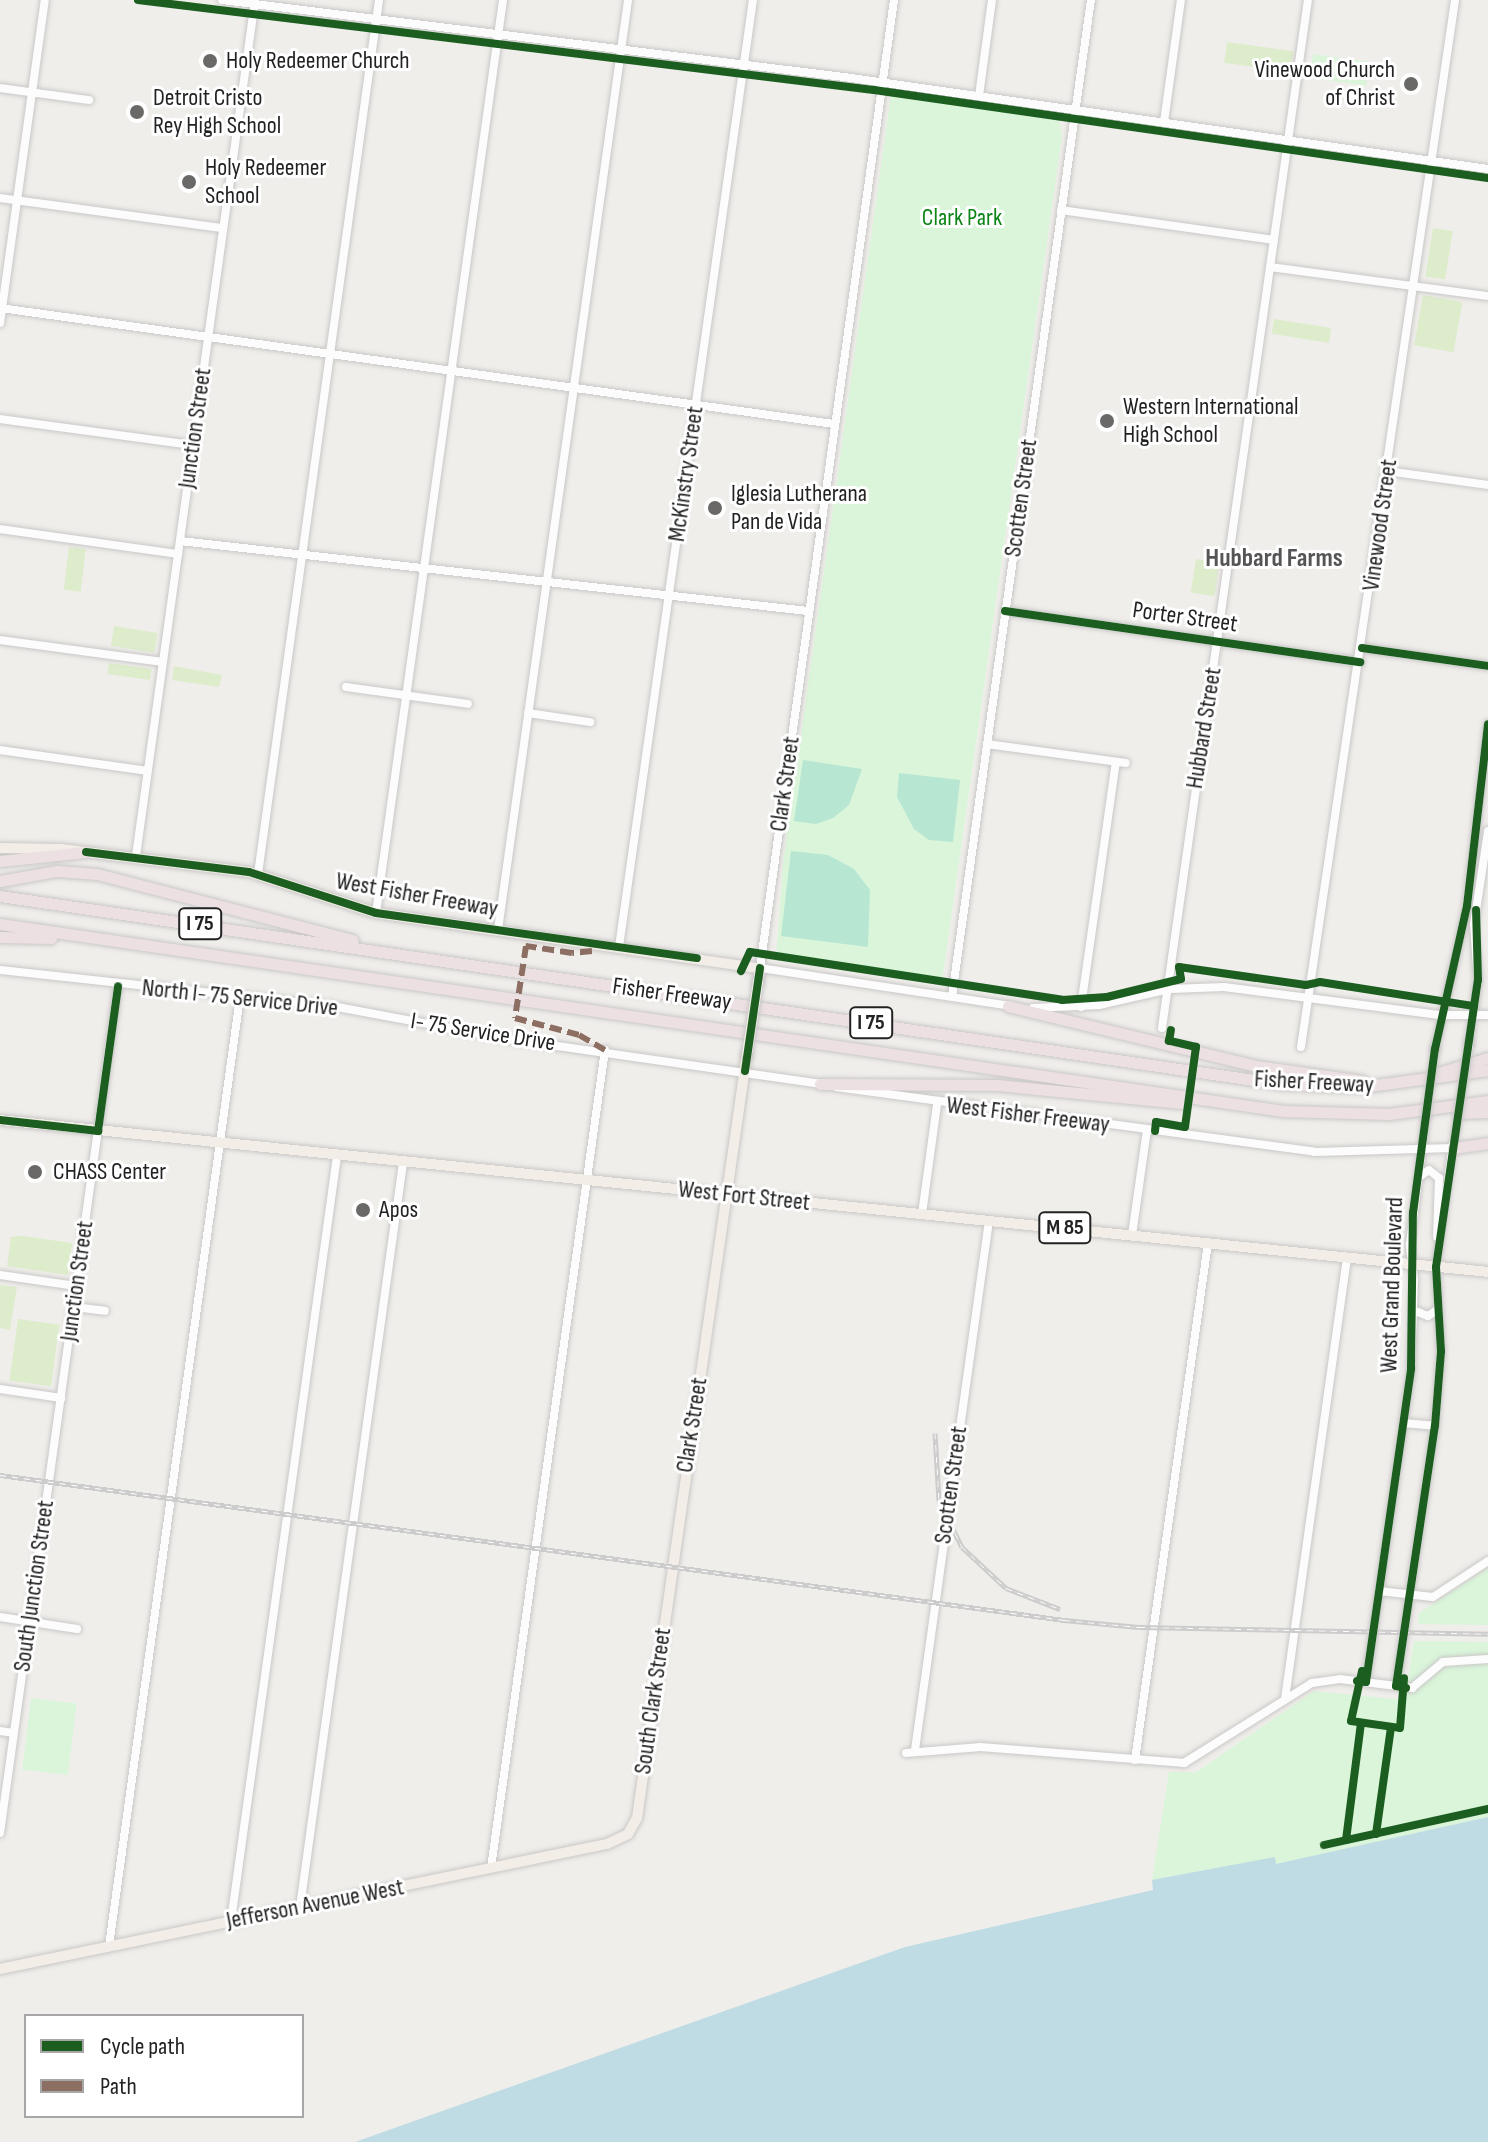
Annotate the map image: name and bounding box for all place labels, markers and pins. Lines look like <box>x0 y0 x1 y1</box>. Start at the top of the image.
place label: Holy Redeemer Church <box>226 47 410 75</box>
marker: Holy Redeemer Church <box>201 52 219 70</box>
place label: Vinewood Church of Christ <box>1254 56 1395 112</box>
marker: Vinewood Church of Christ <box>1402 75 1420 93</box>
place label: Detroit Cristo Rey High School <box>153 84 281 140</box>
marker: Detroit Cristo Rey High School <box>128 103 146 121</box>
place label: Holy Redeemer School <box>205 154 326 210</box>
marker: Holy Redeemer School <box>180 173 198 191</box>
place label: Western International High School <box>1123 393 1298 449</box>
marker: Western International High School <box>1098 412 1116 430</box>
place label: Iglesia Lutherana Pan de Vida <box>731 480 867 536</box>
marker: Iglesia Lutherana Pan de Vida <box>706 499 724 517</box>
place label: CHASS Center <box>53 1158 166 1186</box>
marker: CHASS Center <box>24 1161 46 1183</box>
place label: Apos <box>379 1196 418 1224</box>
marker: Apos <box>354 1201 372 1219</box>

